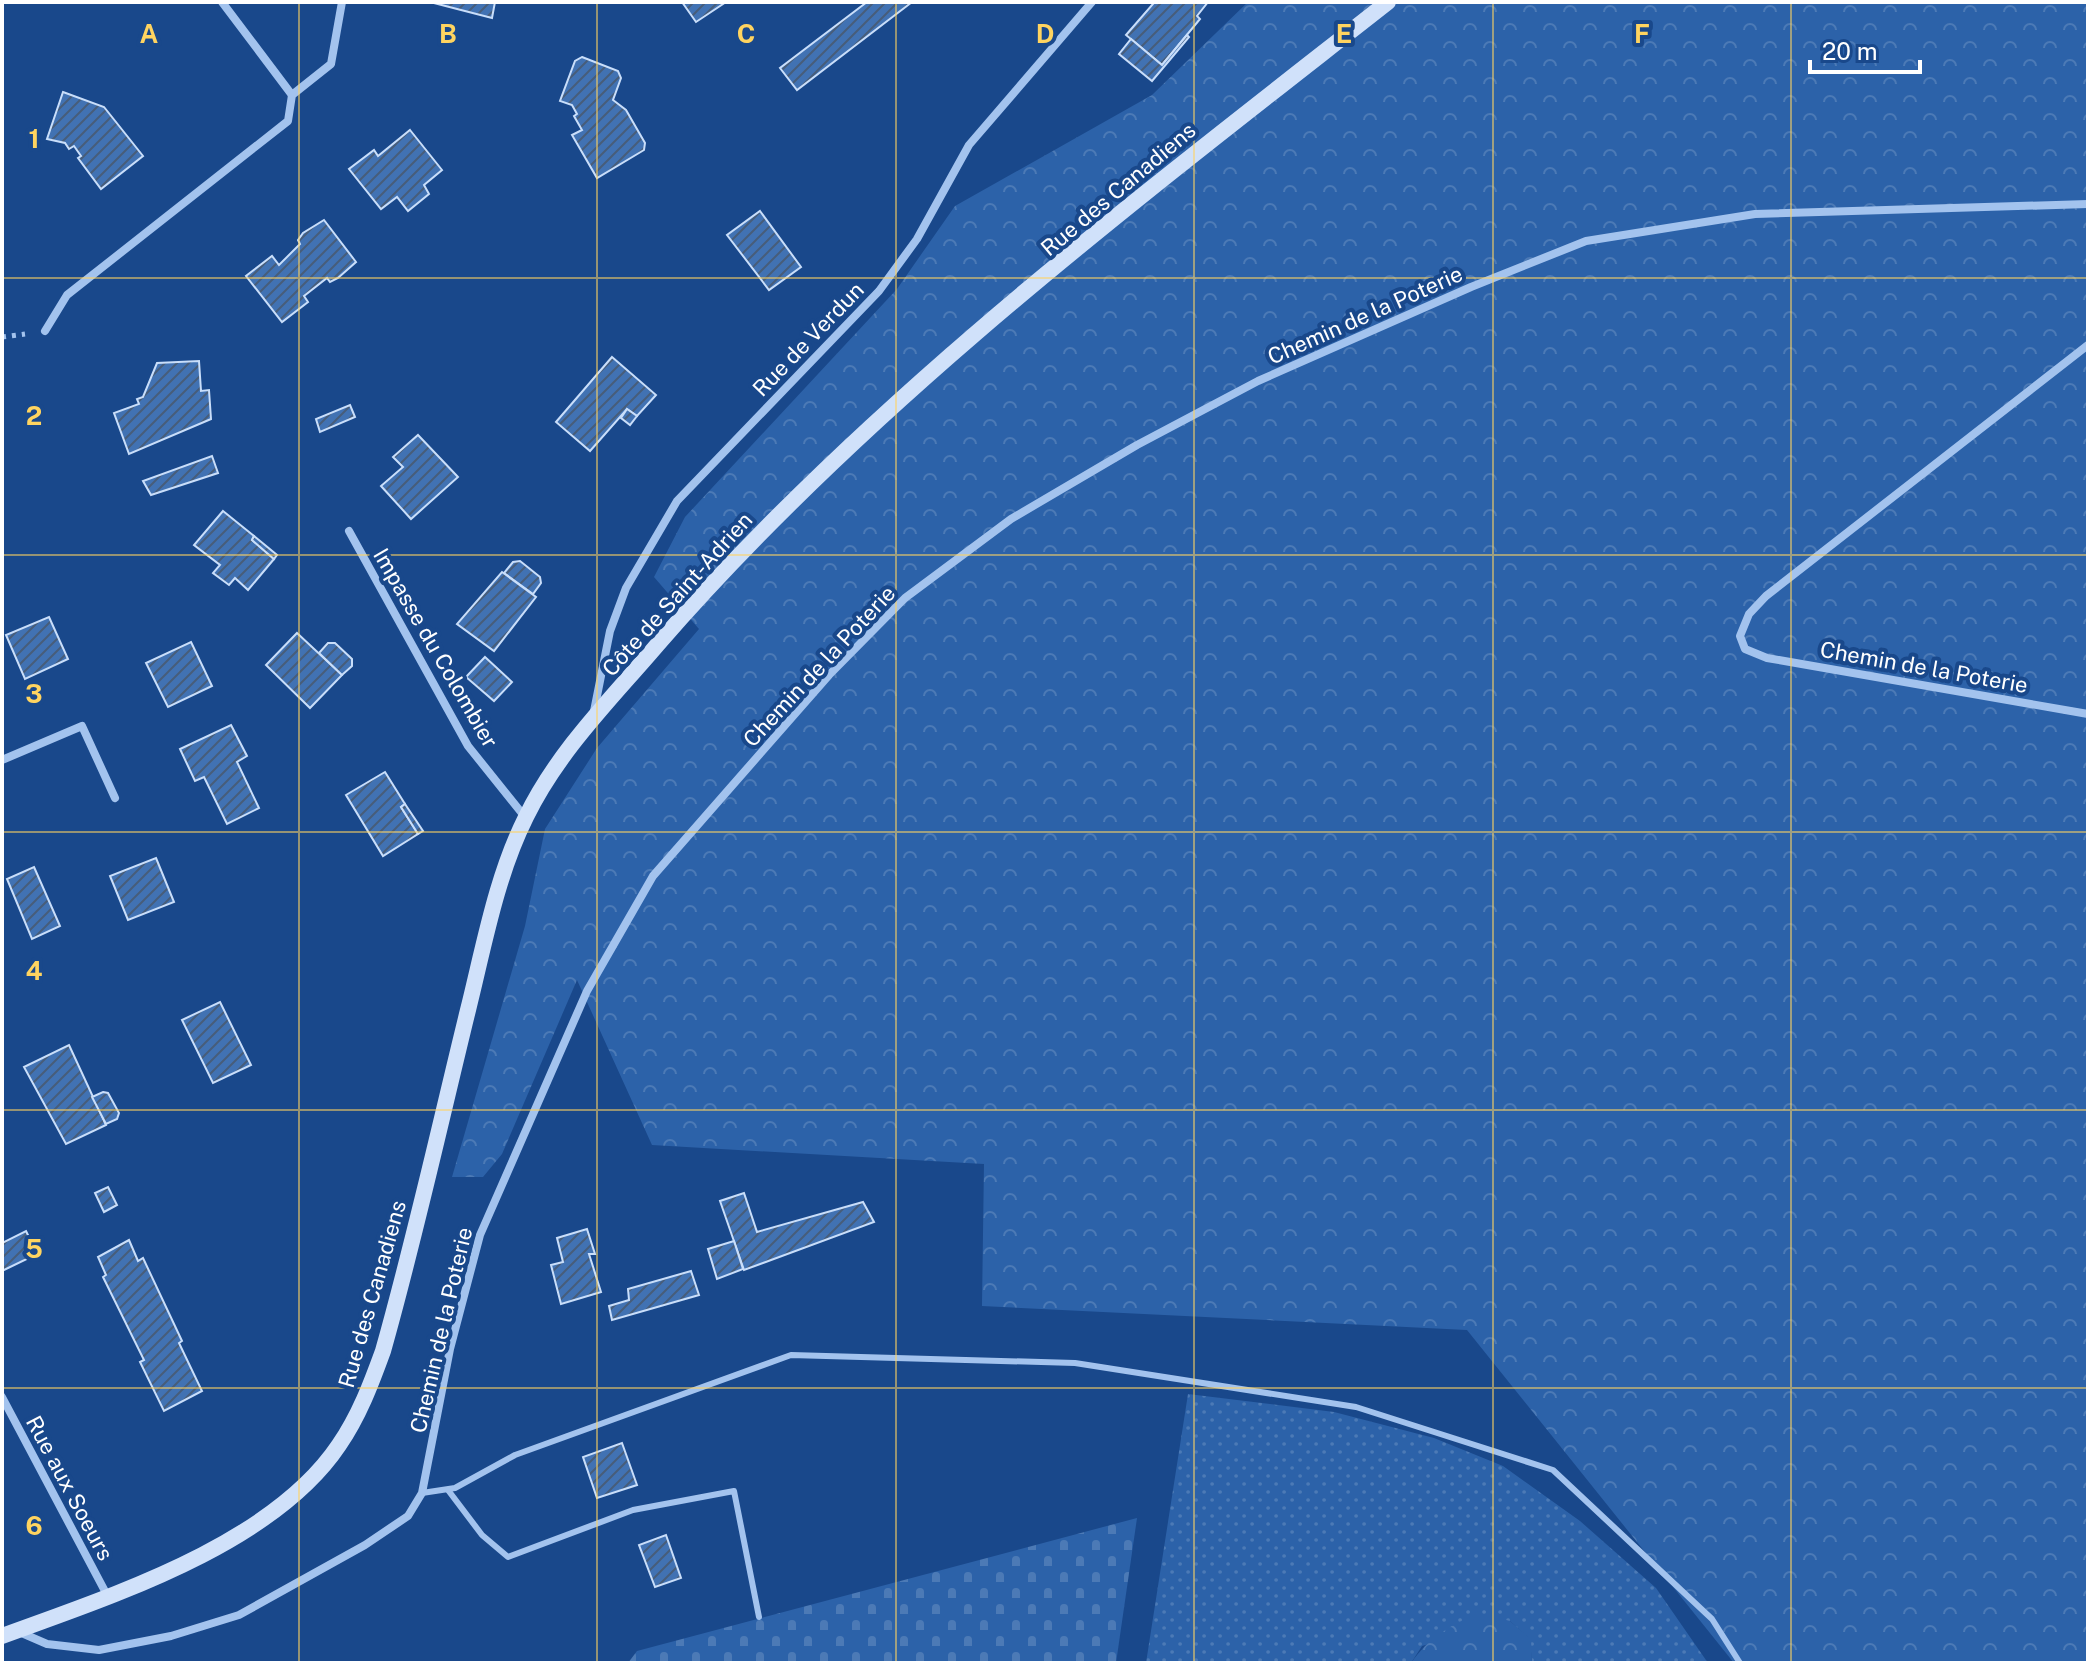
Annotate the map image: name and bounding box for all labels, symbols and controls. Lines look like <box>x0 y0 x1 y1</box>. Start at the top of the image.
text: A <box>140 18 159 49</box>
text: B <box>439 18 457 49</box>
text: C <box>737 18 755 49</box>
text: D <box>1036 18 1054 49</box>
text: E <box>1336 18 1352 49</box>
text: F <box>1634 18 1650 49</box>
scale bar <box>1810 24 1920 74</box>
text: 20 m <box>1822 37 1878 65</box>
street label: Rue des Canadiens <box>1035 117 1201 261</box>
text: 1 <box>28 123 40 154</box>
street label: Chemin de la Poterie <box>1264 260 1466 370</box>
street label: Rue de Verdun <box>747 277 869 401</box>
text: 2 <box>26 400 42 431</box>
street label: Côte de Saint-Adrien <box>597 507 757 681</box>
street label: Impasse du Colombier <box>368 544 504 752</box>
street label: Chemin de la Poterie <box>738 580 900 752</box>
street label: Chemin de la Poterie <box>1818 636 2030 698</box>
text: 3 <box>25 678 43 709</box>
text: 4 <box>25 955 43 986</box>
street label: Rue des Canadiens <box>333 1197 411 1391</box>
street label: Chemin de la Poterie <box>405 1225 477 1435</box>
text: 5 <box>25 1233 43 1264</box>
street label: Rue aux Soeurs <box>21 1411 119 1565</box>
text: 6 <box>25 1510 43 1541</box>

